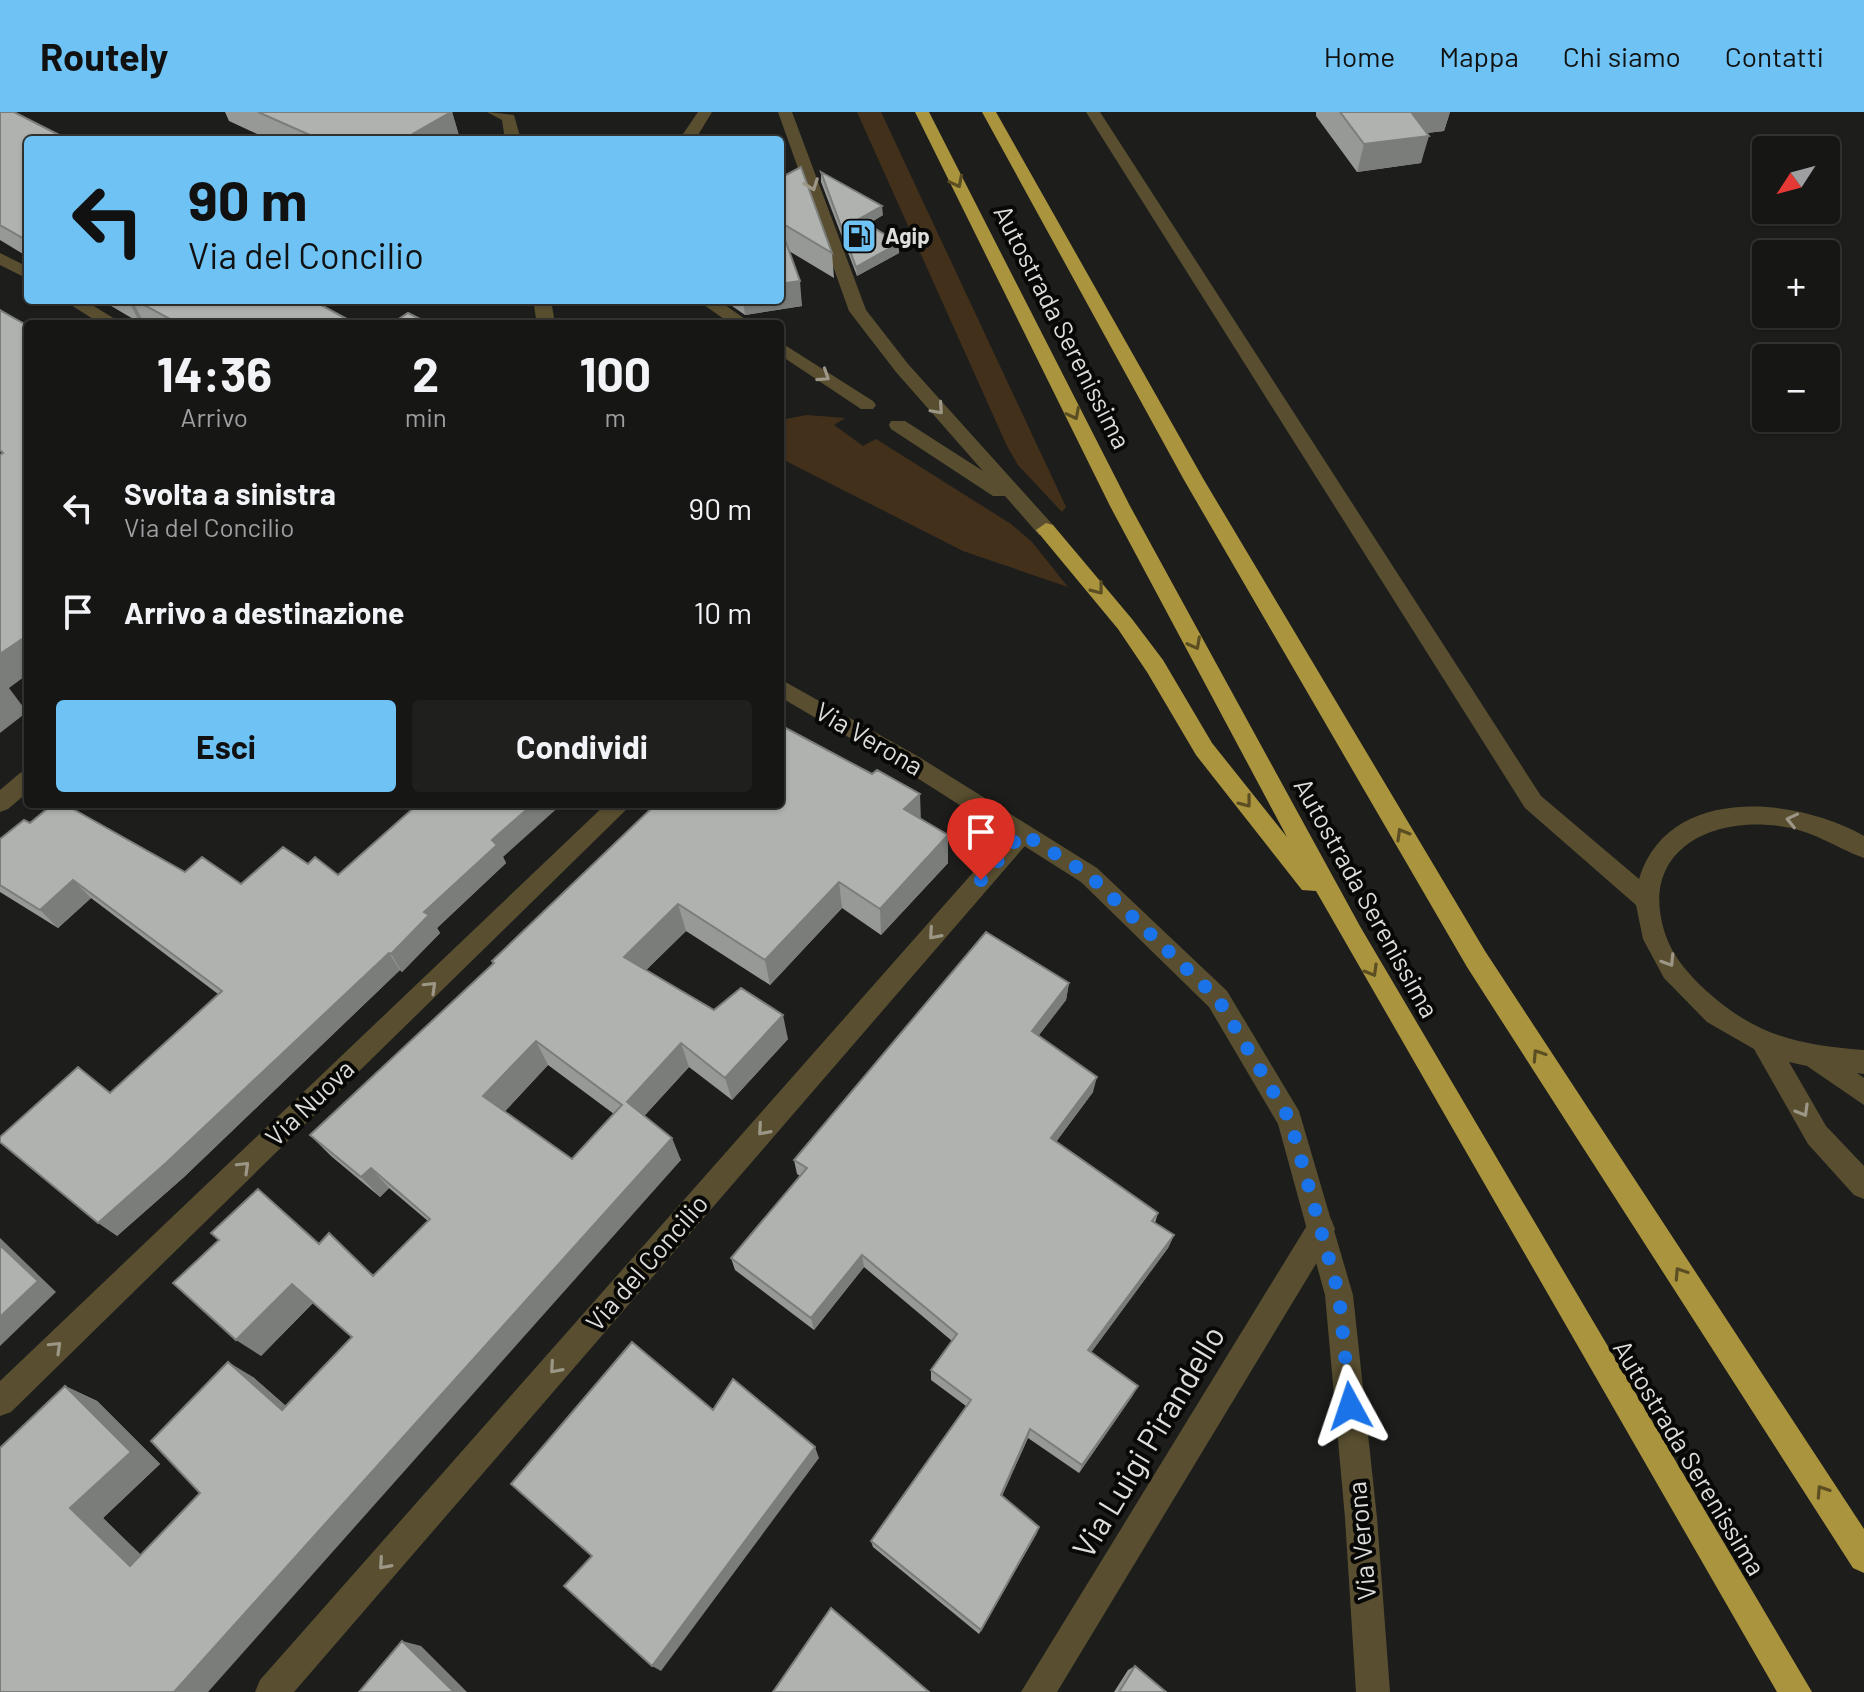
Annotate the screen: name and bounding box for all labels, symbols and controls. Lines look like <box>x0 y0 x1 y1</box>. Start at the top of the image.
text: Routely <box>40 33 168 79</box>
text: Home <box>1324 39 1395 73</box>
text: Mappa <box>1439 39 1519 73</box>
text: Chi siamo <box>1563 39 1681 73</box>
text: Contatti <box>1725 39 1824 73</box>
north arrow <box>1752 136 1840 224</box>
map controls <box>1752 136 1840 432</box>
text: 90 m <box>188 165 308 232</box>
icon: left <box>56 168 160 272</box>
one-way arrow <box>947 173 963 188</box>
one-way arrow <box>802 177 819 191</box>
street label: Autostrada Serenissima <box>988 199 1138 453</box>
fuel station icon: Agip <box>840 217 878 255</box>
place label: Agip <box>885 222 930 248</box>
text: Via del Concilio <box>188 233 424 276</box>
button: + <box>1752 240 1840 328</box>
text: 14:36 <box>157 344 272 402</box>
text: 2 <box>412 344 439 402</box>
text: 100 <box>580 344 651 402</box>
button: − <box>1752 344 1840 432</box>
one-way arrow <box>815 366 829 381</box>
one-way arrow <box>928 399 942 414</box>
text: Arrivo <box>181 401 248 432</box>
text: min <box>405 401 447 432</box>
text: m <box>605 401 626 432</box>
one-way arrow <box>1064 405 1080 420</box>
text: Svolta a sinistra <box>124 475 336 511</box>
icon: left <box>56 486 100 530</box>
text: 90 m <box>689 490 752 526</box>
text: Via del Concilio <box>124 511 294 542</box>
one-way arrow <box>1088 580 1102 595</box>
icon: arrive <box>56 590 100 634</box>
text: Arrivo a destinazione <box>124 594 404 630</box>
text: 10 m <box>694 594 752 630</box>
one-way arrow <box>1185 636 1200 650</box>
street label: Via Verona <box>810 694 929 781</box>
button: Esci <box>56 700 396 792</box>
button: Condividi <box>412 700 752 792</box>
street label: Autostrada Serenissima <box>1288 772 1446 1023</box>
one-way arrow <box>1236 793 1251 807</box>
pin <box>947 798 1015 880</box>
icon: arrive <box>959 810 1003 854</box>
one-way arrow <box>1786 812 1799 829</box>
one-way arrow <box>1396 828 1412 843</box>
one-way arrow <box>930 925 944 939</box>
one-way arrow <box>1659 953 1674 967</box>
one-way arrow <box>1362 962 1378 977</box>
one-way arrow <box>422 981 436 996</box>
one-way arrow <box>1533 1050 1548 1064</box>
street label: Via Nuova <box>258 1052 360 1152</box>
one-way arrow <box>1793 1102 1809 1116</box>
one-way arrow <box>758 1120 773 1135</box>
one-way arrow <box>235 1162 249 1176</box>
street label: Via del Concilio <box>578 1188 713 1336</box>
one-way arrow <box>1675 1268 1690 1282</box>
street label: Via Luigi Pirandello <box>1063 1318 1231 1564</box>
street label: Autostrada Serenissima <box>1608 1334 1773 1581</box>
one-way arrow <box>47 1342 61 1357</box>
one-way arrow <box>551 1358 565 1373</box>
position arrow <box>1308 1364 1392 1448</box>
street label: Via Verona <box>1340 1480 1381 1602</box>
one-way arrow <box>1816 1486 1831 1500</box>
one-way arrow <box>380 1554 394 1569</box>

